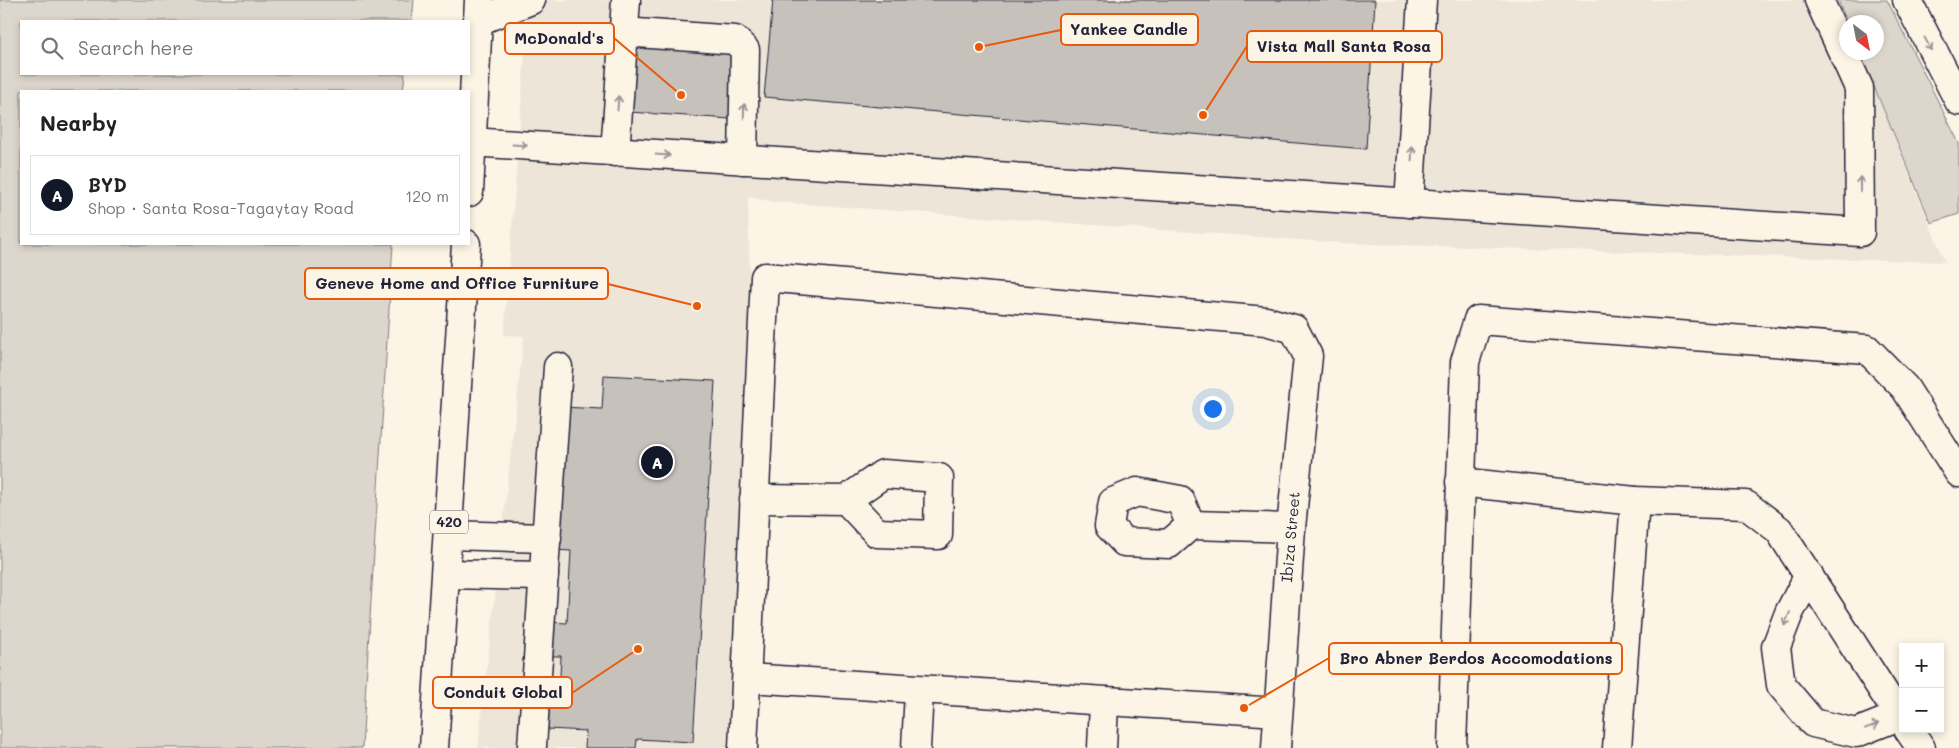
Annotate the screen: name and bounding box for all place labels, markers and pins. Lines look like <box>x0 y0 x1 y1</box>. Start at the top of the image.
callout: Yankee Candle <box>1061 14 1198 45</box>
callout: McDonald's <box>505 23 614 54</box>
callout: Vista Mall Santa Rosa <box>1247 31 1442 62</box>
callout: Geneve Home and Office Furniture <box>305 268 608 299</box>
pin: A <box>641 443 673 481</box>
callout: Bro Abner Berdos Accomodations <box>1329 643 1622 674</box>
callout: Conduit Global <box>433 677 572 708</box>

